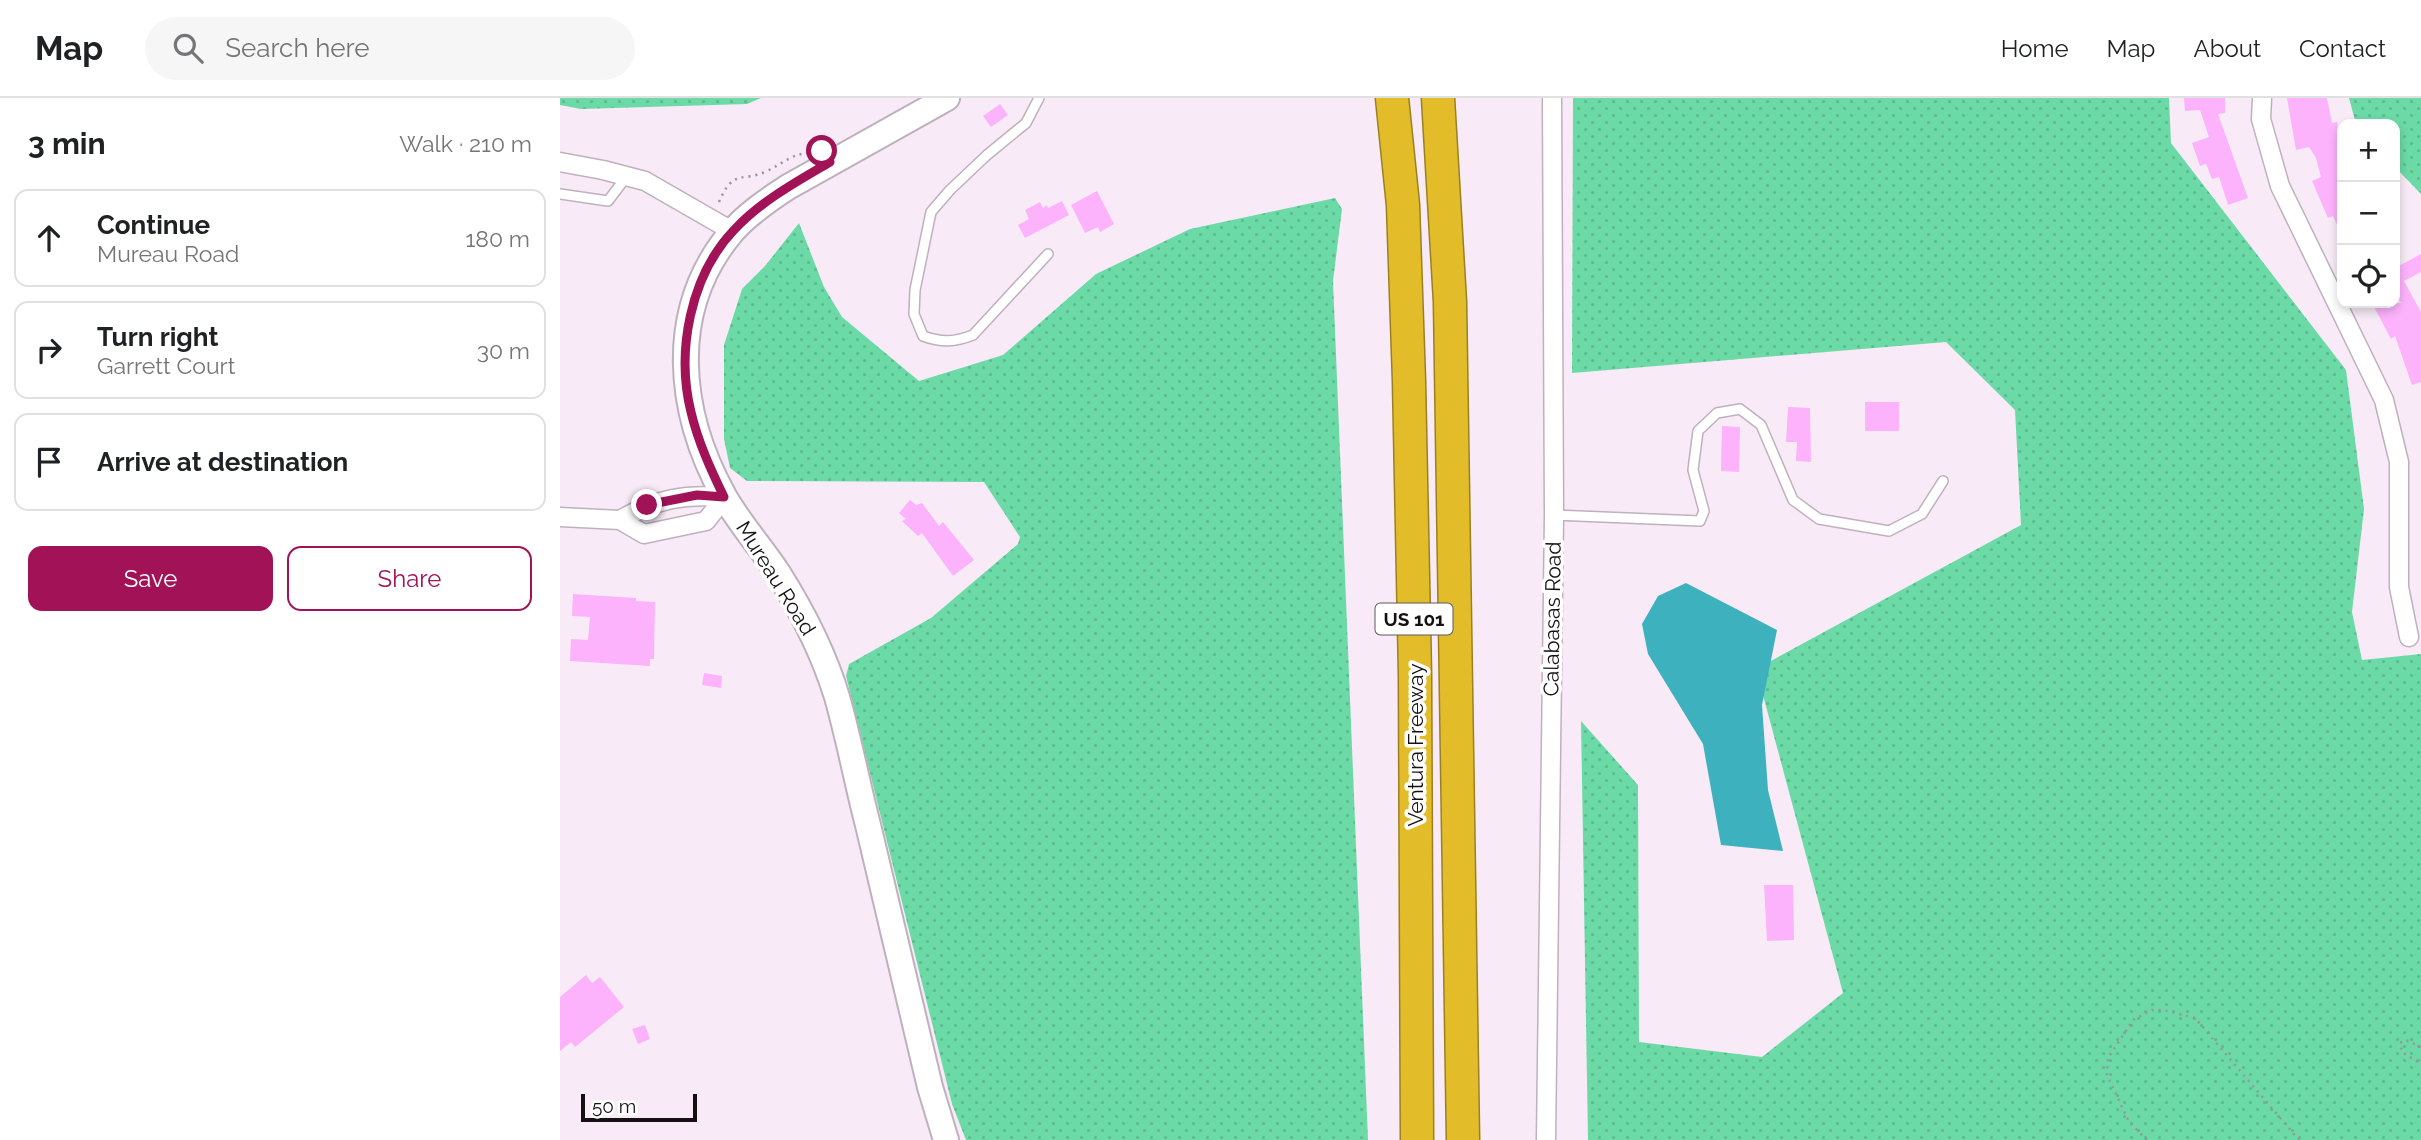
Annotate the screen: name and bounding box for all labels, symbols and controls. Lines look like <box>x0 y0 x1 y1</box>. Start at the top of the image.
search box <box>145 17 635 80</box>
text: Map <box>35 29 103 68</box>
icon: search <box>169 29 207 67</box>
text: Search here <box>225 33 370 63</box>
text: Home <box>2001 34 2069 63</box>
text: Map <box>2107 34 2155 63</box>
text: About <box>2193 34 2261 63</box>
text: Contact <box>2299 34 2386 63</box>
map controls <box>2337 119 2400 308</box>
button: + <box>2337 119 2400 182</box>
text: 3 min <box>28 126 106 161</box>
text: Walk · 210 m <box>399 130 532 157</box>
route start <box>806 135 837 166</box>
button: − <box>2337 182 2400 245</box>
text: Continue <box>97 210 210 240</box>
icon: ahead <box>30 219 68 257</box>
text: 180 m <box>465 225 530 252</box>
text: Mureau Road <box>97 240 239 267</box>
button: locate <box>2337 245 2400 308</box>
text: Turn right <box>97 322 218 352</box>
icon: right <box>30 331 68 369</box>
text: 30 m <box>477 337 530 364</box>
text: Garrett Court <box>97 352 235 379</box>
icon: arrive <box>30 443 68 481</box>
text: Arrive at destination <box>97 447 348 477</box>
route end <box>631 489 662 520</box>
street label: Mureau Road <box>731 516 821 640</box>
street label: Calabasas Road <box>1538 541 1566 697</box>
button: Save <box>28 546 273 611</box>
button: Share <box>287 546 532 611</box>
road number: US 101 <box>1376 604 1452 634</box>
street label: Ventura Freeway <box>1403 663 1428 827</box>
scale bar <box>581 1091 696 1123</box>
text: 50 m <box>592 1095 636 1117</box>

